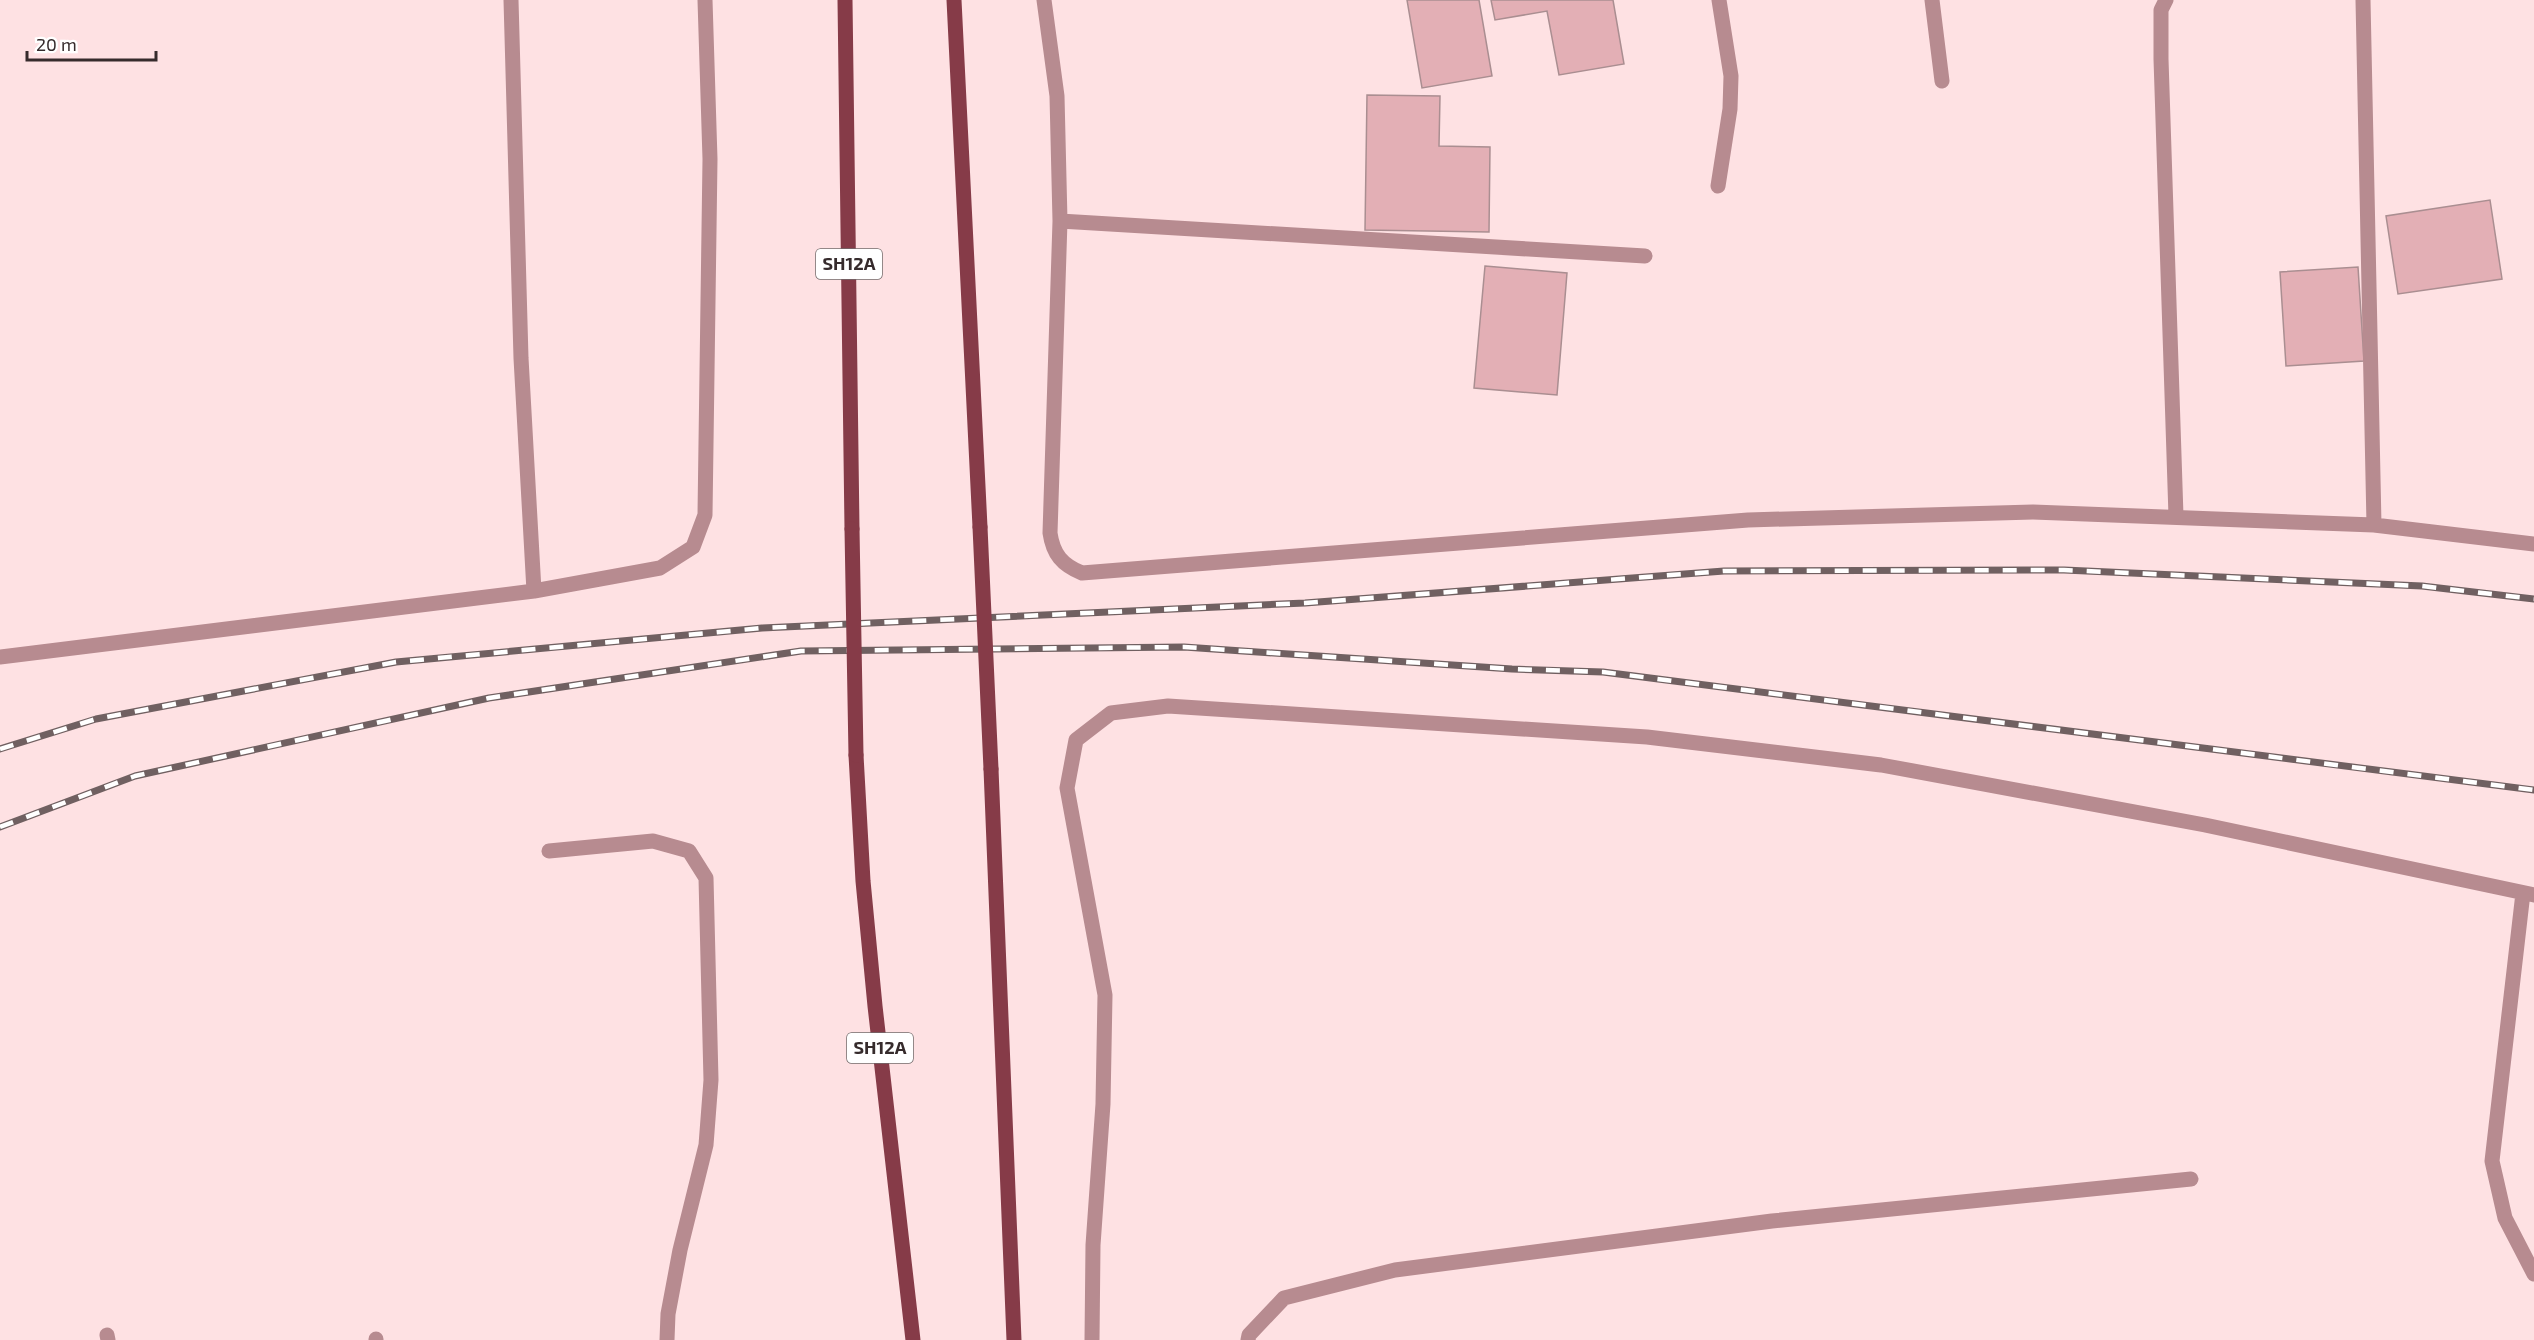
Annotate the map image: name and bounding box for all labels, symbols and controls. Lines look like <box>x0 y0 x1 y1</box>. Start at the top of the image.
scale bar <box>27 24 156 62</box>
text: 20 m <box>36 33 77 55</box>
road number: SH12A <box>816 249 882 279</box>
road number: SH12A <box>847 1033 913 1063</box>

